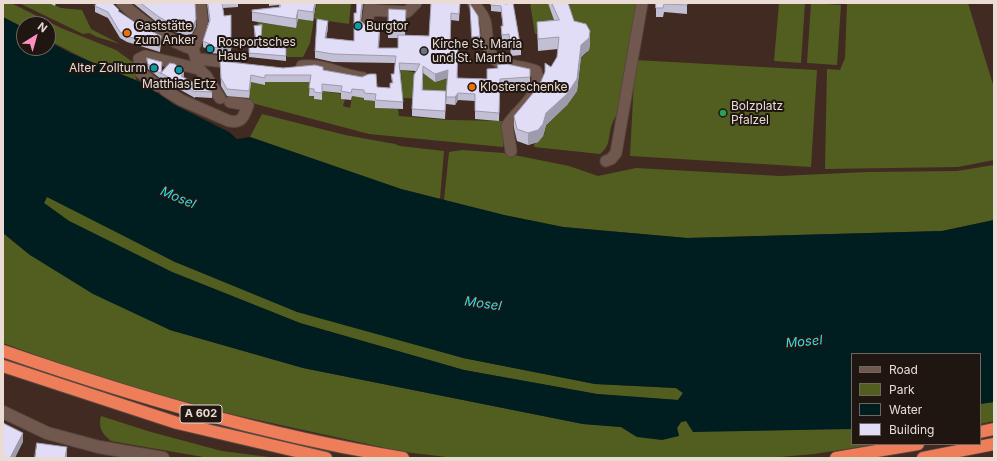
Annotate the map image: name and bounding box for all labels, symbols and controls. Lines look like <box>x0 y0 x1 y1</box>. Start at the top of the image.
north arrow <box>16 16 56 56</box>
text: N <box>35 19 50 35</box>
place label: Gaststätte zum Anker <box>135 19 196 47</box>
place label: Burgtor <box>366 19 408 33</box>
marker: Burgtor <box>353 21 363 31</box>
marker: Gaststätte zum Anker <box>122 28 132 38</box>
place label: Rosportsches Haus <box>218 35 296 63</box>
place label: Kirche St. Maria und St. Martin <box>432 37 522 65</box>
marker: Rosportsches Haus <box>205 44 215 54</box>
marker: Kirche St. Maria und St. Martin <box>419 46 429 56</box>
place label: Alter Zollturm <box>69 61 146 75</box>
marker: Alter Zollturm <box>149 63 159 73</box>
marker: Matthias Ertz <box>174 65 184 75</box>
place label: Matthias Ertz <box>142 77 216 91</box>
place label: Klosterschenke <box>480 80 568 94</box>
marker: Klosterschenke <box>467 82 477 92</box>
place label: Bolzplatz Pfalzel <box>731 99 783 127</box>
marker: Bolzplatz Pfalzel <box>718 108 728 118</box>
water label: Mosel <box>158 184 198 212</box>
water label: Mosel <box>464 294 502 314</box>
water label: Mosel <box>785 333 823 351</box>
legend <box>851 353 981 445</box>
text: Road <box>889 362 918 377</box>
text: Park <box>889 382 915 397</box>
text: Water <box>889 402 922 417</box>
road number: A 602 <box>180 405 222 423</box>
text: Building <box>889 422 934 437</box>

